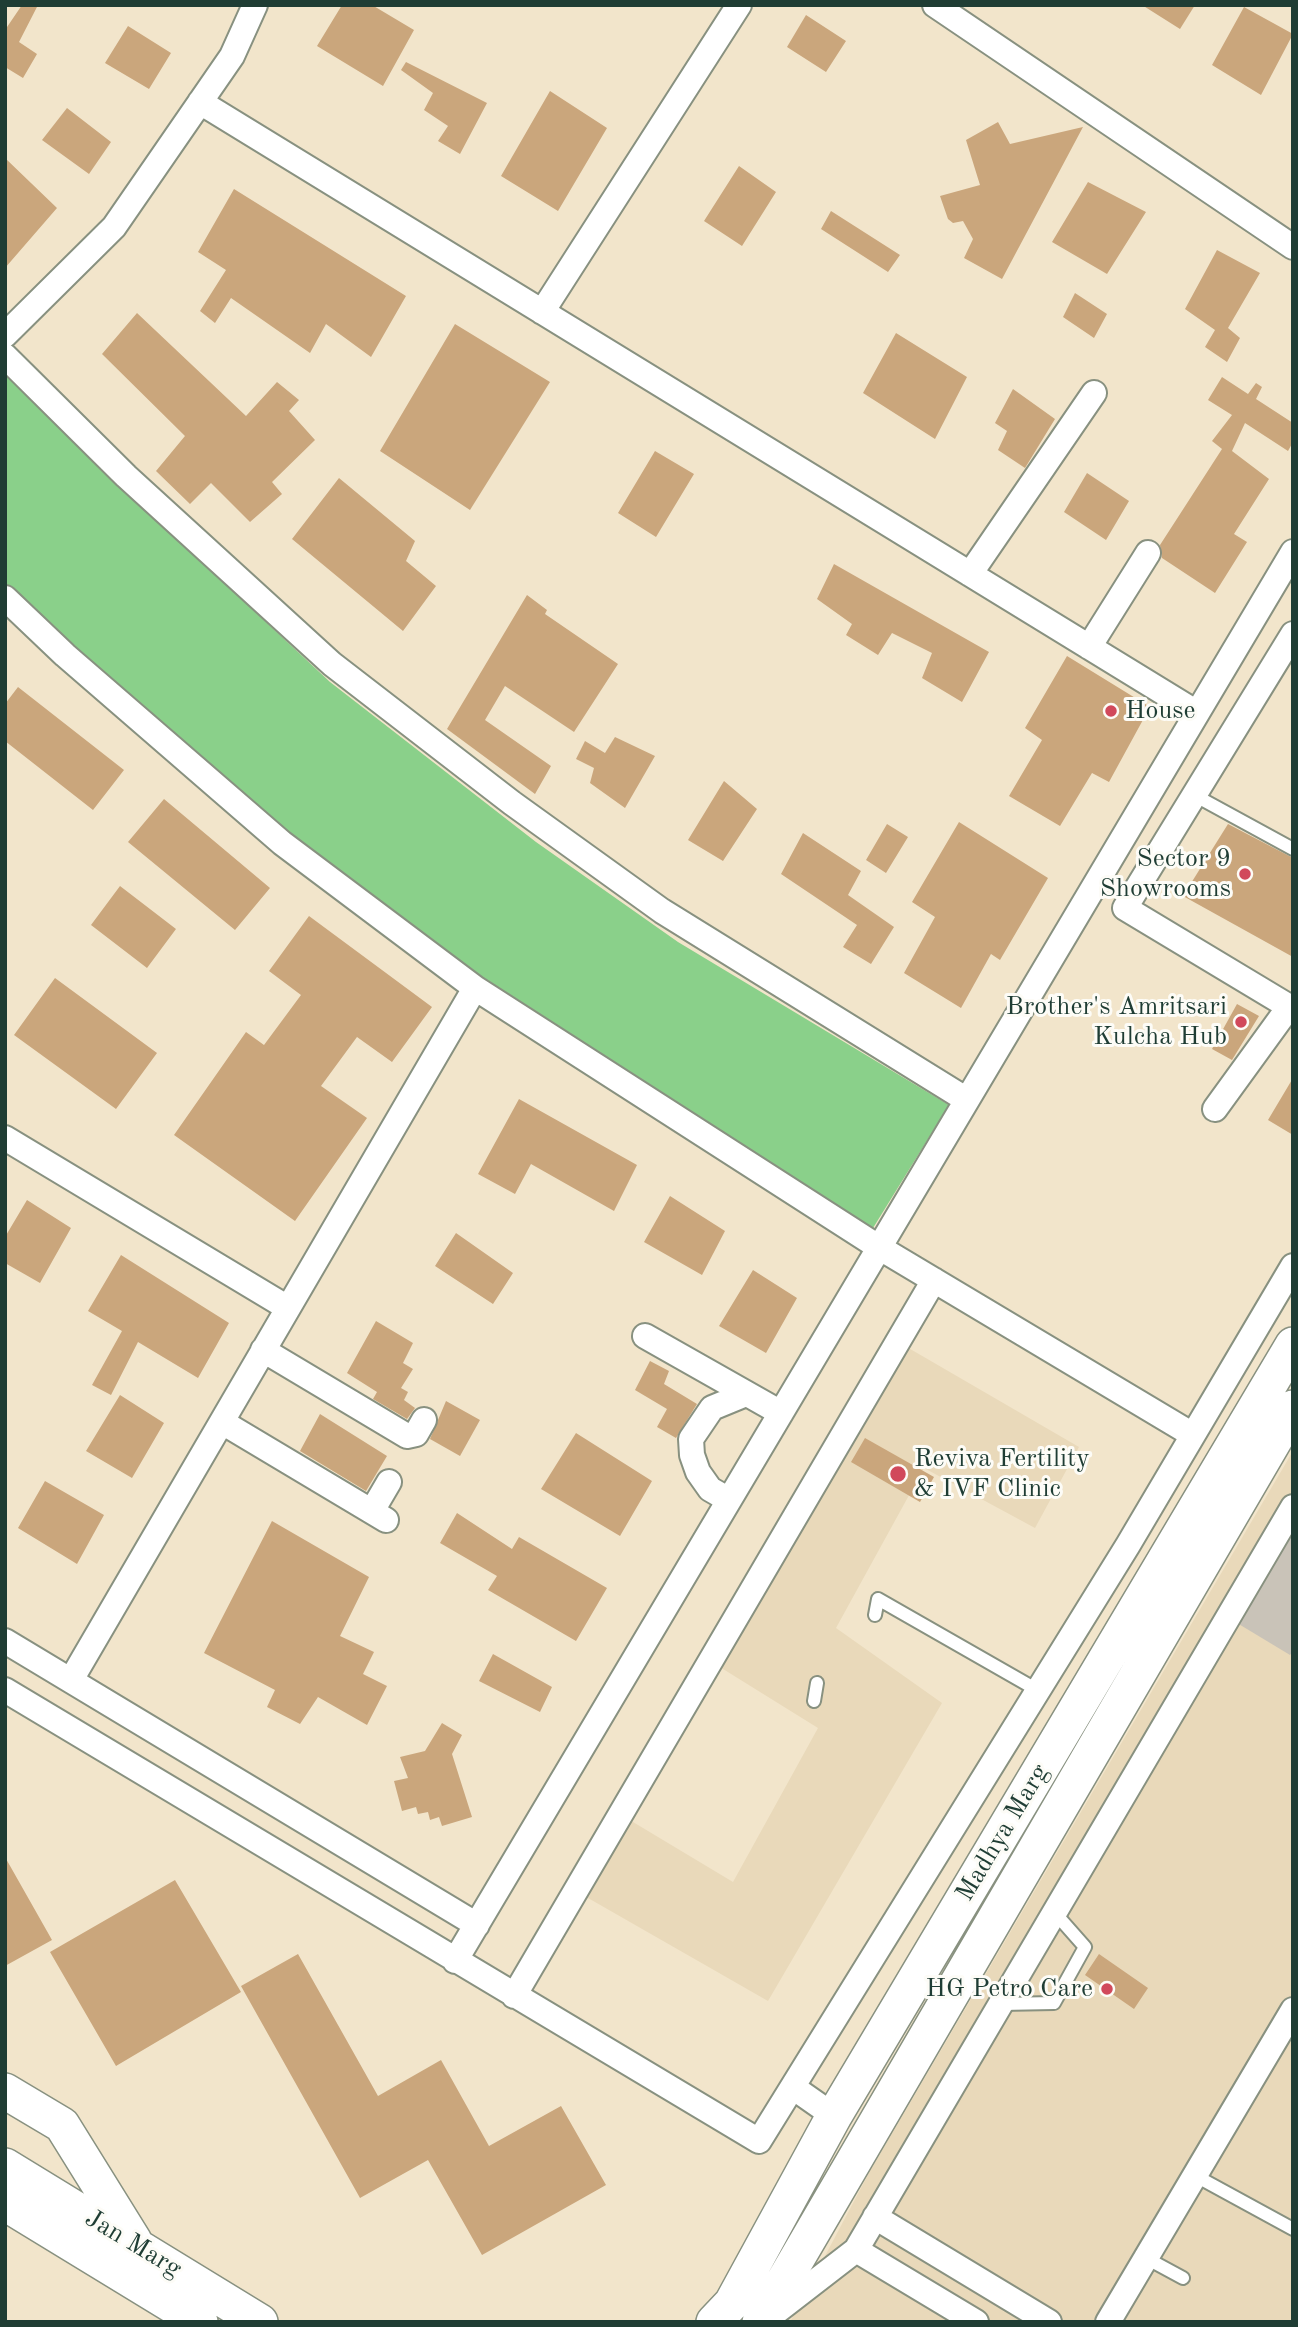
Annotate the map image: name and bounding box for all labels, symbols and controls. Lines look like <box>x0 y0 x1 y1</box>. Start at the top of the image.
place label: House <box>1125 695 1196 727</box>
marker: House <box>1103 703 1119 719</box>
place label: Sector 9 Showrooms <box>1100 843 1231 904</box>
marker: Sector 9 Showrooms <box>1237 866 1253 882</box>
place label: Brother's Amritsari Kulcha Hub <box>1006 991 1227 1052</box>
marker: Brother's Amritsari Kulcha Hub <box>1233 1014 1249 1030</box>
place label: Reviva Fertility & IVF Clinic <box>914 1443 1090 1504</box>
marker: Reviva Fertility & IVF Clinic <box>888 1464 908 1484</box>
street label: Madhya Marg <box>950 1759 1056 1907</box>
place label: HG Petro Care <box>925 1973 1093 2005</box>
marker: HG Petro Care <box>1099 1981 1115 1997</box>
street label: Jan Marg <box>79 2203 187 2285</box>

